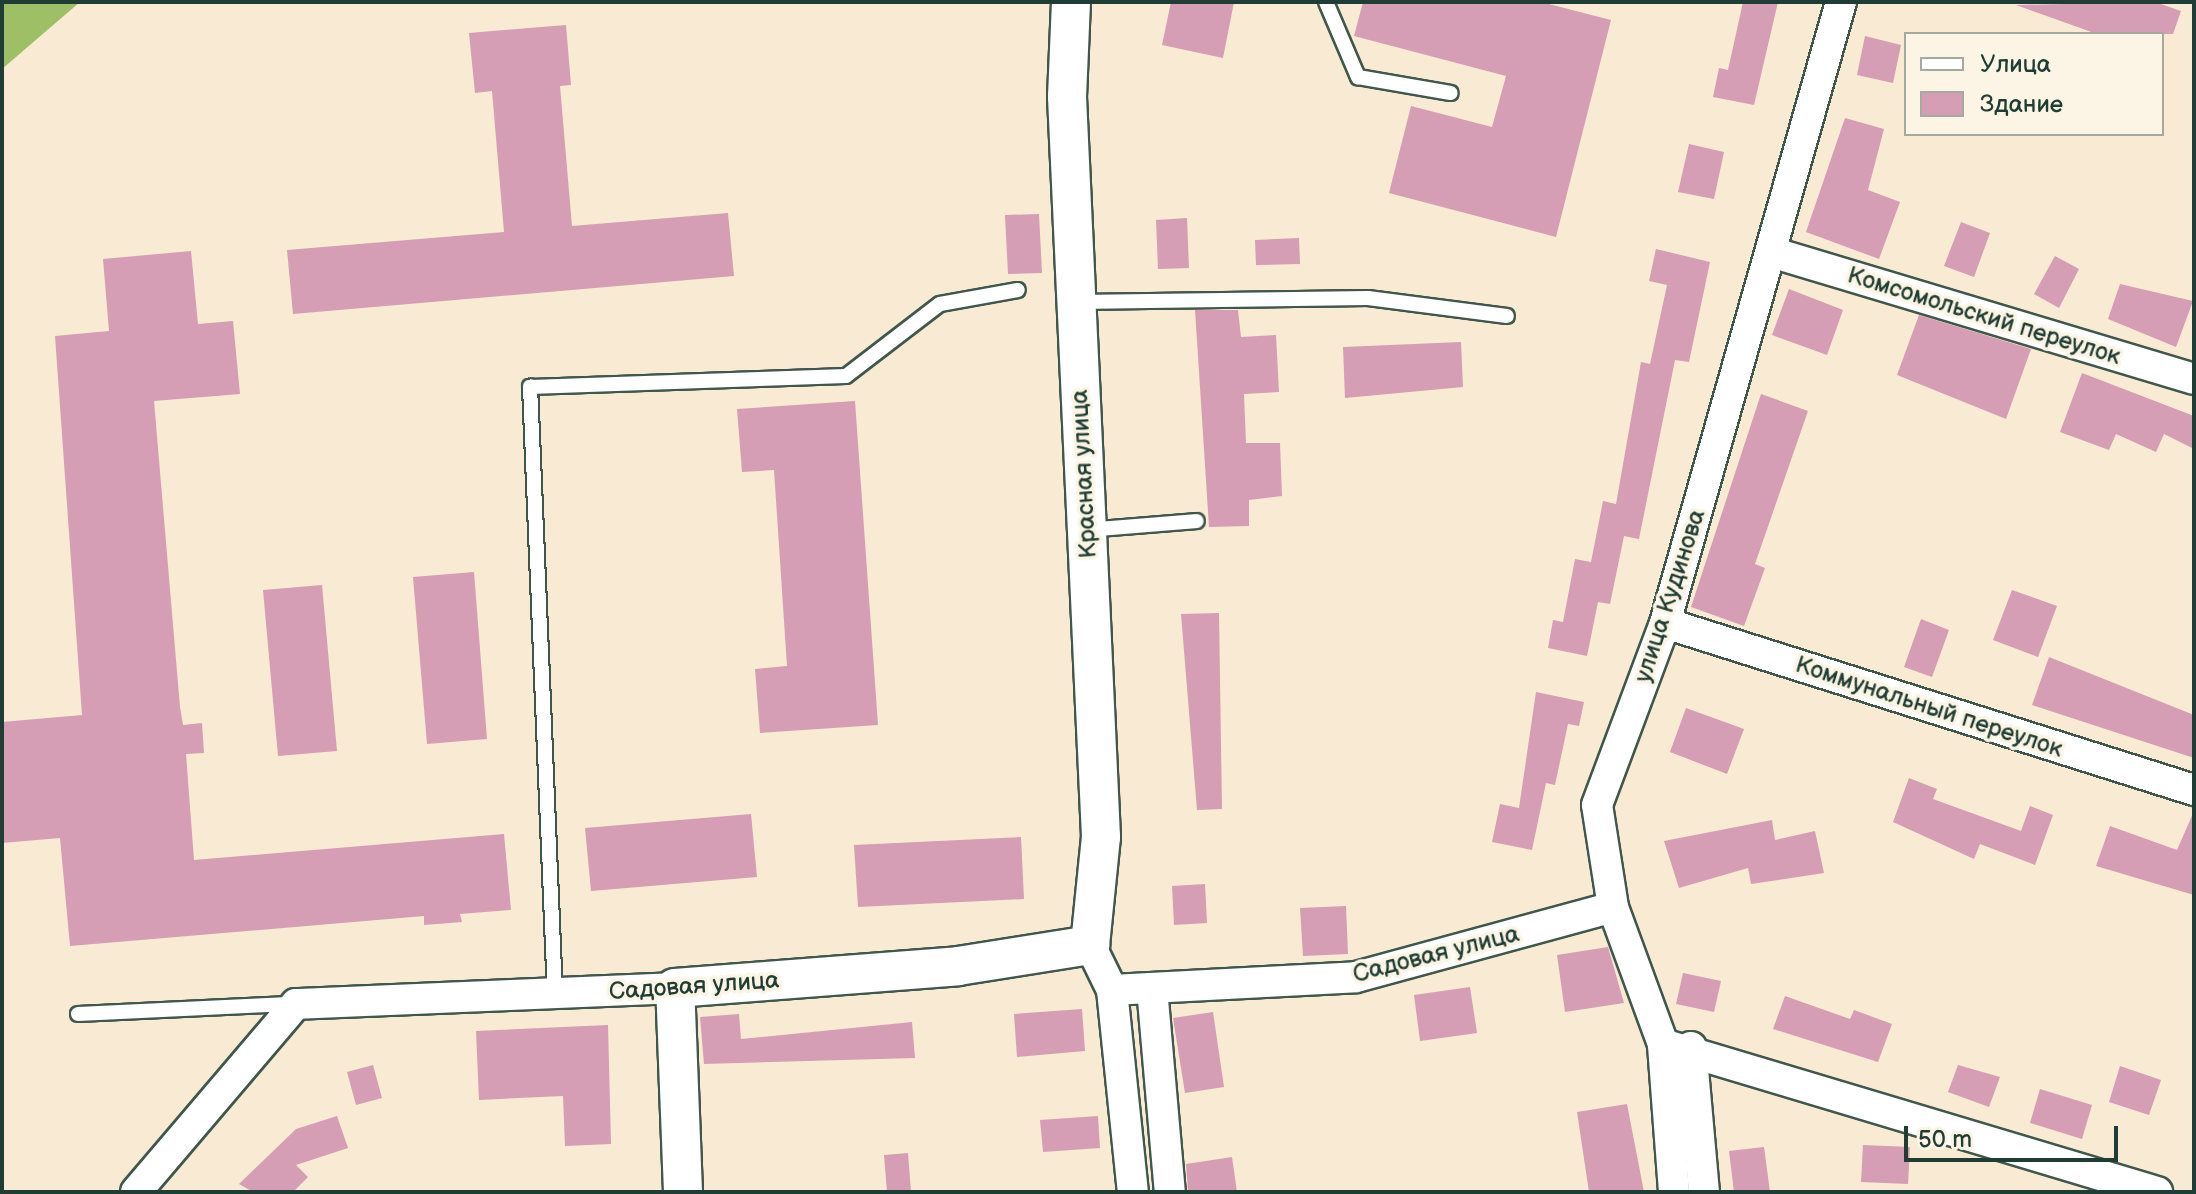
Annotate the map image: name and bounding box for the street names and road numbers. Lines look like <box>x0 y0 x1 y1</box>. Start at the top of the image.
street label: Комсомольский переулок <box>1844 261 2124 371</box>
street label: Красная улица <box>1065 389 1103 559</box>
street label: улица Кудинова <box>1628 506 1712 686</box>
street label: Коммунальный переулок <box>1792 650 2066 764</box>
street label: Садовая улица <box>1350 919 1522 989</box>
street label: Садовая улица <box>608 966 780 1006</box>

